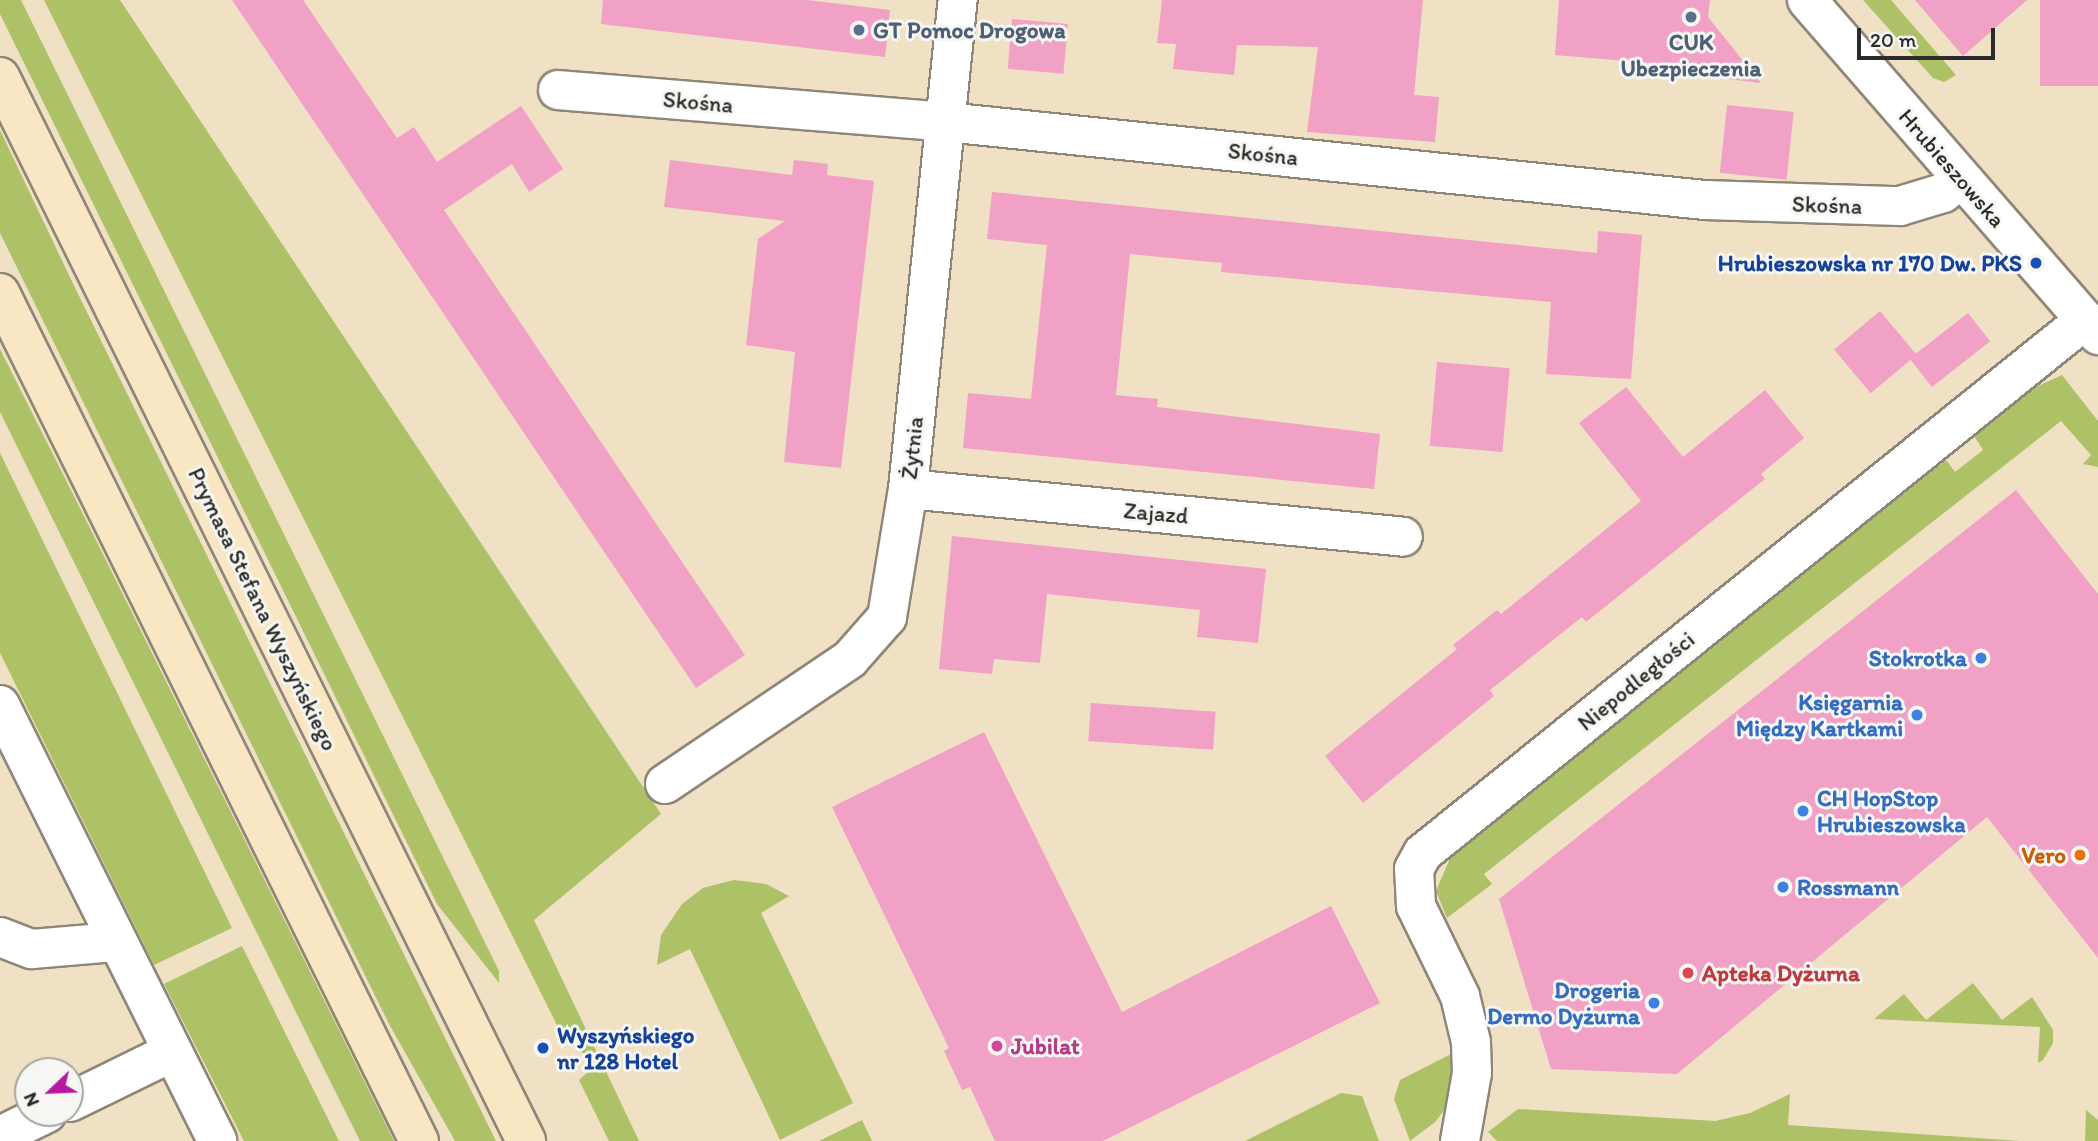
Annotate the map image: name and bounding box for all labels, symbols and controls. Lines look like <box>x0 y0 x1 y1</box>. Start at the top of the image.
marker: CUK Ubezpieczenia <box>1683 9 1699 25</box>
scale bar <box>1860 14 1998 58</box>
place label: GT Pomoc Drogowa <box>873 16 1065 44</box>
marker: GT Pomoc Drogowa <box>851 22 867 38</box>
text: 20 m <box>1870 27 1916 52</box>
place label: CUK Ubezpieczenia <box>1621 28 1761 82</box>
street label: Skośna <box>662 85 734 119</box>
street label: Hrubieszowska <box>1893 103 2011 233</box>
street label: Skośna <box>1227 137 1299 171</box>
street label: Skośna <box>1791 190 1863 220</box>
place label: Hrubieszowska nr 170 Dw. PKS <box>1718 249 2022 277</box>
marker: Hrubieszowska nr 170 Dw. PKS <box>2028 255 2044 271</box>
street label: Żytnia <box>895 415 929 481</box>
street label: Prymasa Stefana Wyszyńskiego <box>182 463 344 755</box>
street label: Zajazd <box>1122 496 1190 530</box>
street label: Niepodległości <box>1572 625 1700 737</box>
place label: Stokrotka <box>1869 644 1967 672</box>
marker: Stokrotka <box>1973 650 1989 666</box>
place label: Księgarnia Między Kartkami <box>1736 688 1903 742</box>
marker: Księgarnia Między Kartkami <box>1909 707 1925 723</box>
place label: CH HopStop Hrubieszowska <box>1817 784 1966 838</box>
marker: CH HopStop Hrubieszowska <box>1795 803 1811 819</box>
place label: Vero <box>2022 841 2066 869</box>
marker: Vero <box>2072 847 2088 863</box>
place label: Rossmann <box>1797 873 1899 901</box>
marker: Rossmann <box>1775 879 1791 895</box>
place label: Apteka Dyżurna <box>1702 959 1859 987</box>
marker: Apteka Dyżurna <box>1680 965 1696 981</box>
place label: Drogeria Dermo Dyżurna <box>1487 976 1640 1030</box>
marker: Drogeria Dermo Dyżurna <box>1646 995 1662 1011</box>
place label: Wyszyńskiego nr 128 Hotel <box>557 1021 694 1075</box>
place label: Jubilat <box>1011 1032 1080 1060</box>
marker: Jubilat <box>989 1038 1005 1054</box>
marker: Wyszyńskiego nr 128 Hotel <box>535 1040 551 1056</box>
north arrow <box>14 1057 84 1127</box>
text: N <box>18 1089 44 1110</box>

